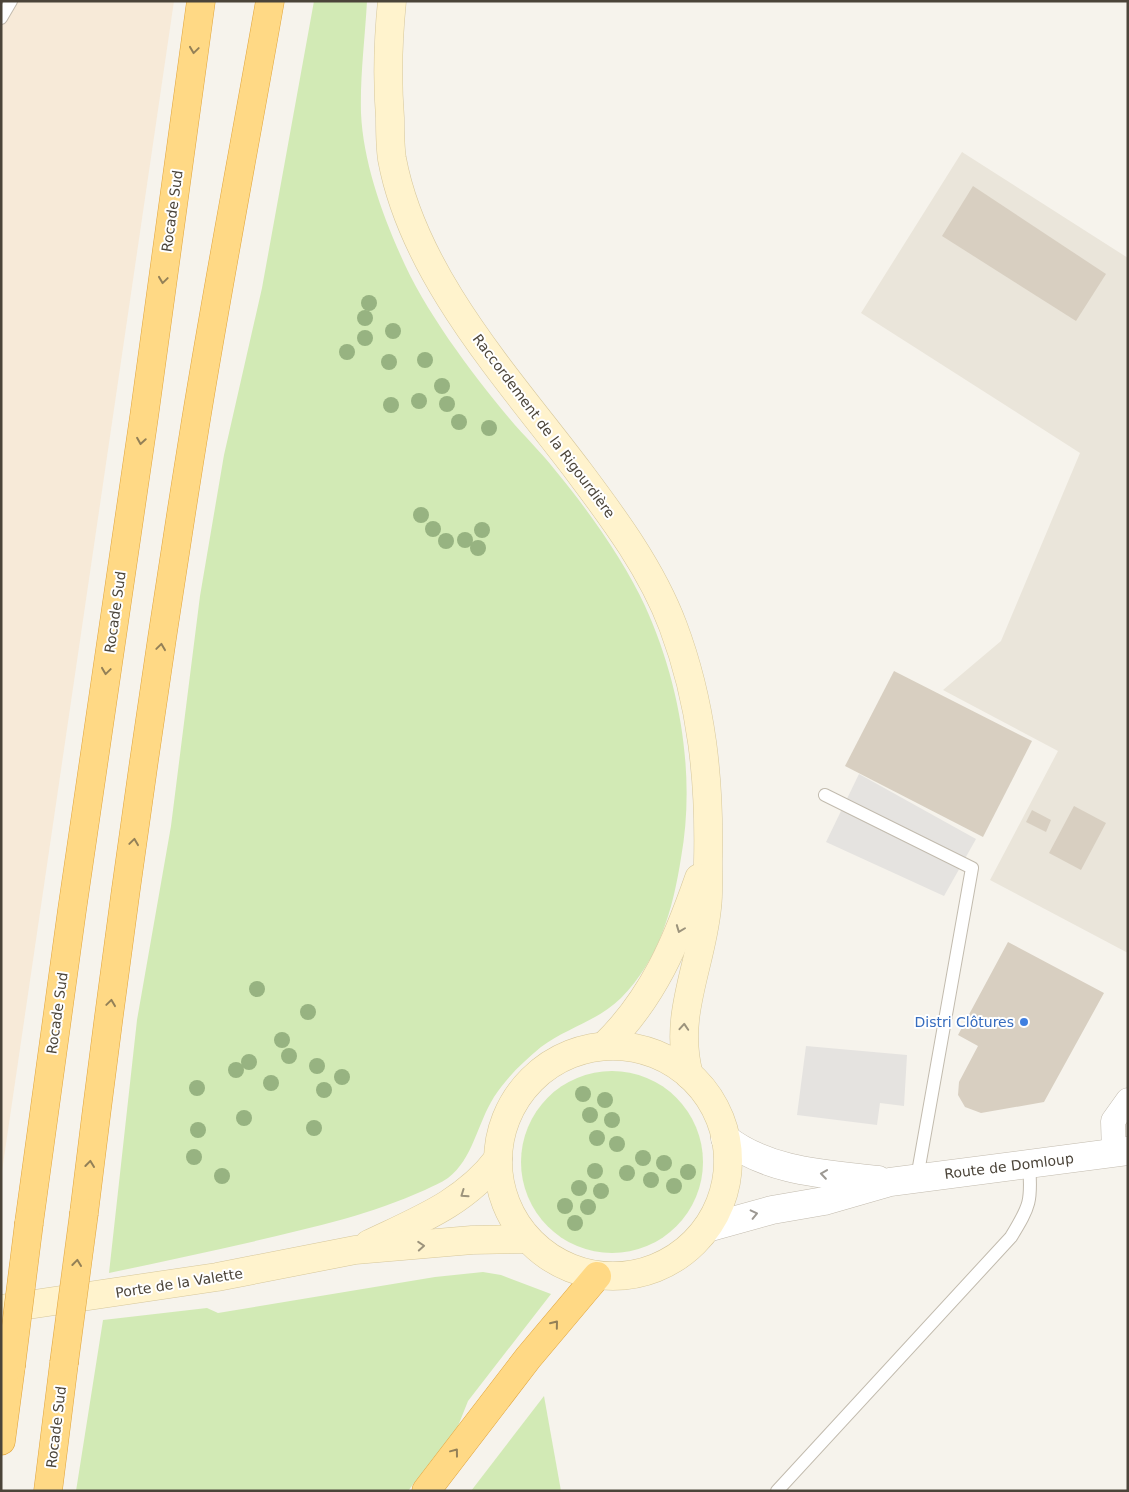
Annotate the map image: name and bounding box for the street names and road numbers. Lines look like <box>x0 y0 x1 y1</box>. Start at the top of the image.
street label: Rocade Sud <box>158 169 186 253</box>
street label: Raccordement de la Rigourdière <box>470 331 618 521</box>
street label: Rocade Sud <box>101 570 129 654</box>
street label: Rocade Sud <box>43 971 71 1055</box>
street label: Route de Domloup <box>943 1150 1075 1182</box>
street label: Porte de la Valette <box>114 1265 244 1301</box>
street label: Rocade Sud <box>43 1385 69 1469</box>

